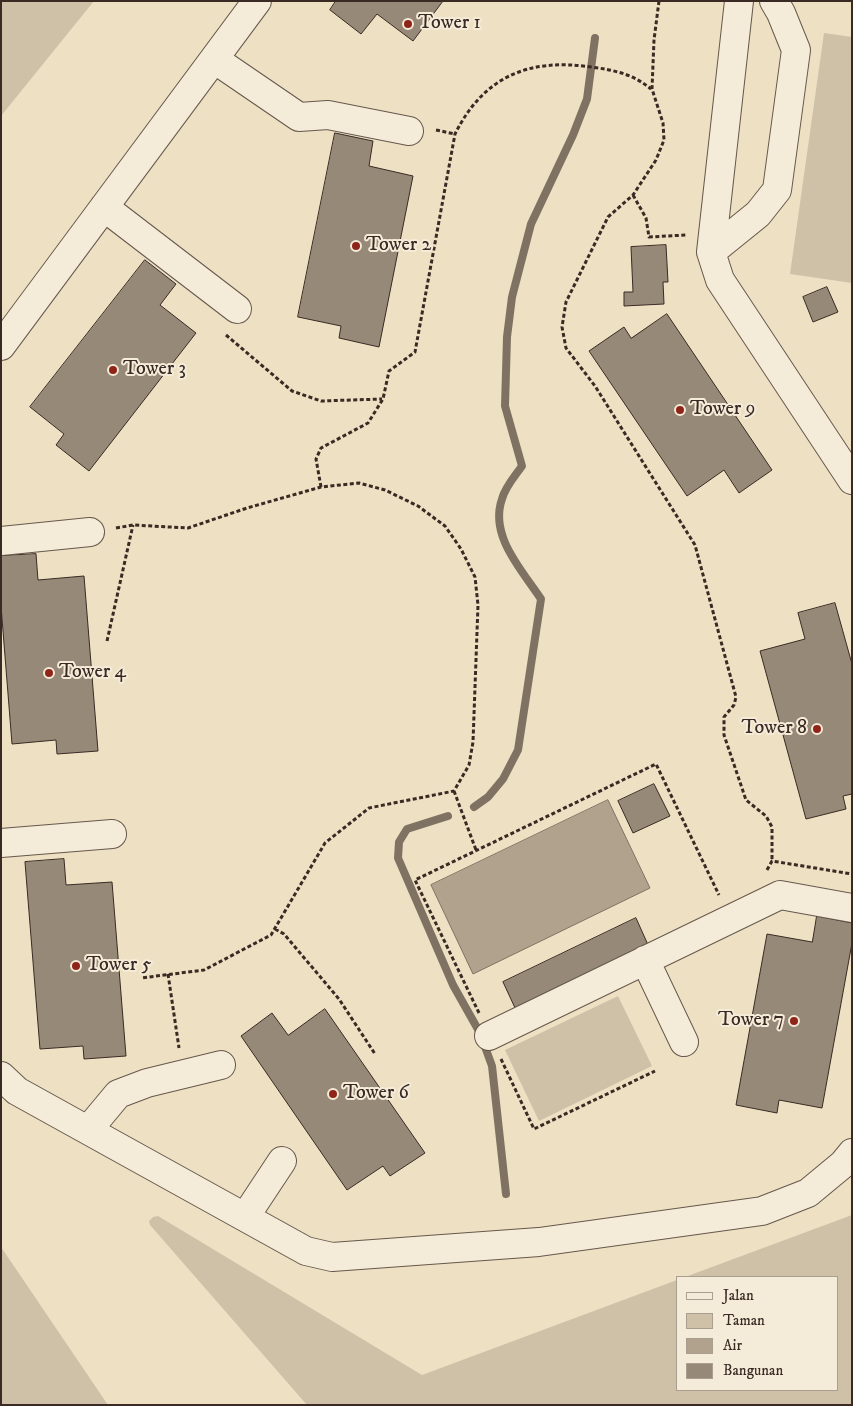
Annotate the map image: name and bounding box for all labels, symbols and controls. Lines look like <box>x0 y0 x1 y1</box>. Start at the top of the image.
place label: Tower 1 <box>418 12 481 36</box>
marker: Tower 1 <box>402 18 414 30</box>
place label: Tower 2 <box>366 234 431 258</box>
marker: Tower 2 <box>350 240 362 252</box>
place label: Tower 3 <box>123 358 186 382</box>
marker: Tower 3 <box>107 364 119 376</box>
place label: Tower 9 <box>690 398 755 422</box>
marker: Tower 9 <box>674 404 686 416</box>
place label: Tower 4 <box>59 661 126 685</box>
marker: Tower 4 <box>43 667 55 679</box>
place label: Tower 8 <box>741 717 807 741</box>
marker: Tower 8 <box>811 723 823 735</box>
place label: Tower 5 <box>86 954 151 978</box>
marker: Tower 5 <box>70 960 82 972</box>
place label: Tower 7 <box>718 1009 784 1033</box>
marker: Tower 7 <box>788 1015 800 1027</box>
place label: Tower 6 <box>343 1082 409 1106</box>
marker: Tower 6 <box>327 1088 339 1100</box>
legend <box>676 1276 838 1391</box>
text: Jalan <box>723 1286 754 1305</box>
text: Taman <box>723 1311 765 1330</box>
text: Air <box>723 1336 742 1355</box>
text: Bangunan <box>723 1361 783 1380</box>

